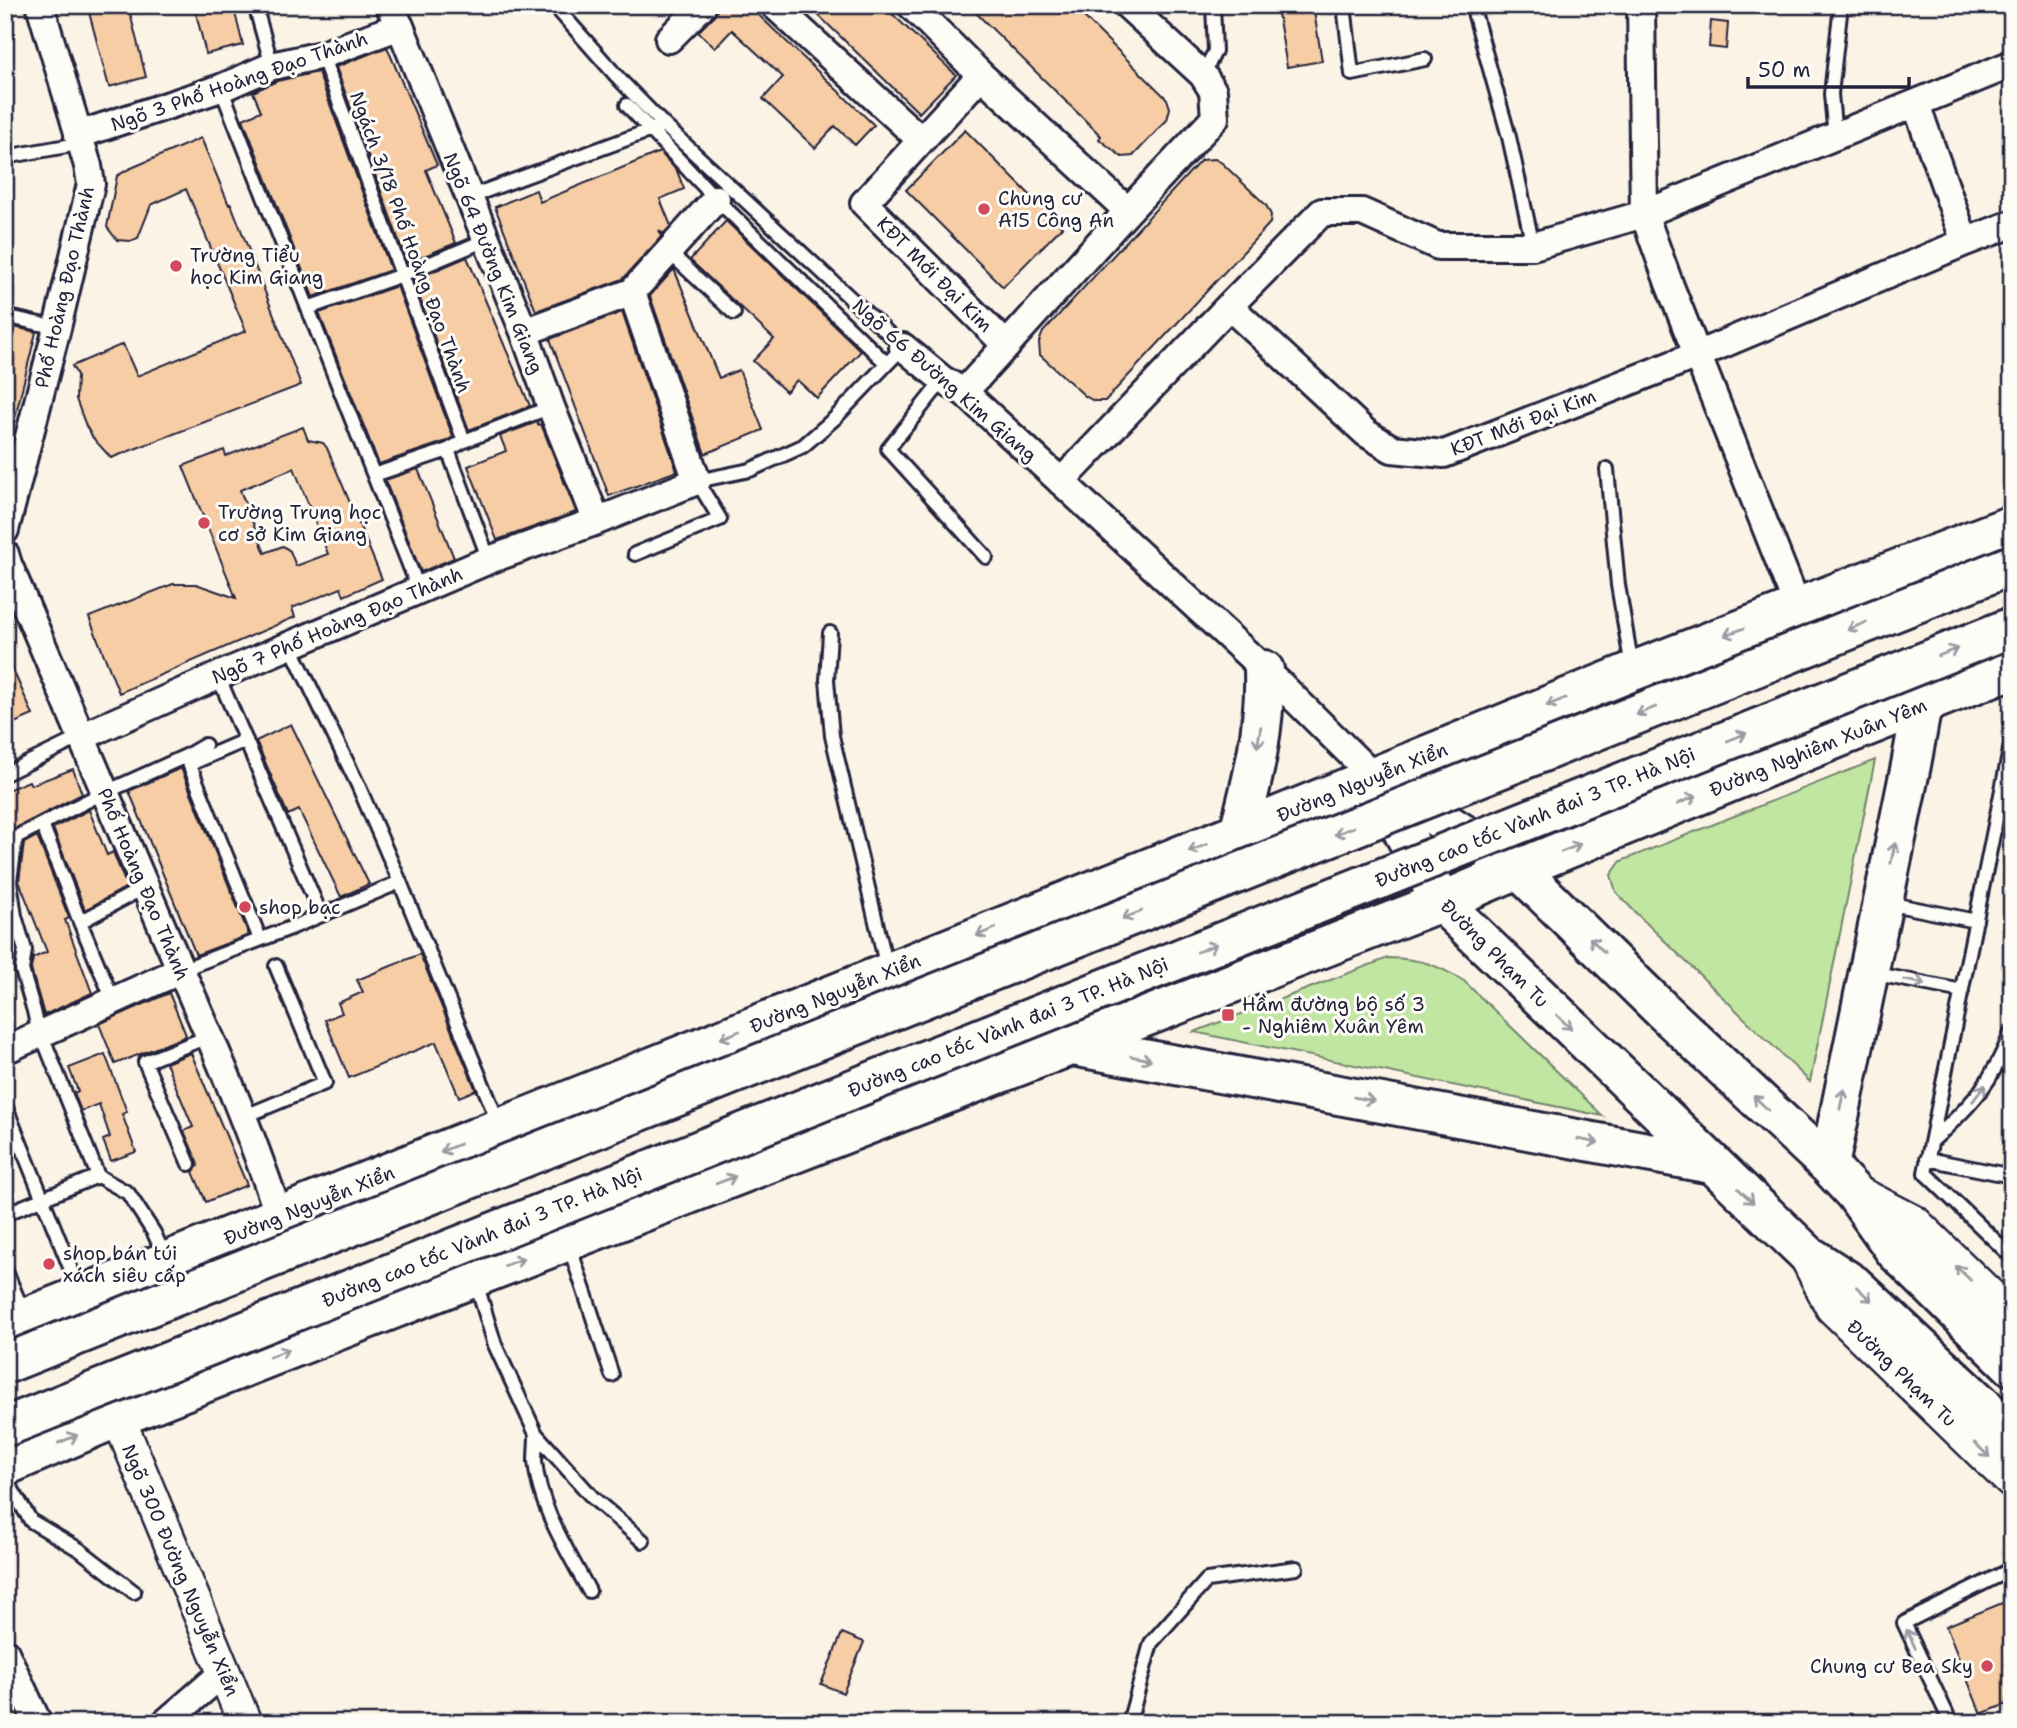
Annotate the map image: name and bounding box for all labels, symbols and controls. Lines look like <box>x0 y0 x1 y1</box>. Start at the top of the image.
street label: Ngõ 3 Phố Hoàng Đạo Thành <box>107 26 371 137</box>
scale bar <box>1748 46 1909 90</box>
text: 50 m <box>1758 56 1811 84</box>
street label: Ngách 3/18 Phố Hoàng Đạo Thành <box>344 88 477 396</box>
street label: Ngõ 64 Đường Kim Giang <box>438 149 549 378</box>
street label: Phố Hoàng Đạo Thành <box>29 184 100 391</box>
place label: Chung cư A15 Công An <box>998 186 1114 233</box>
marker: Chung cư A15 Công An <box>976 201 992 217</box>
street label: KĐT Mới Đại Kim <box>871 211 998 338</box>
place label: Trường Tiểu học Kim Giang <box>190 243 323 290</box>
marker: Trường Tiểu học Kim Giang <box>168 258 184 274</box>
street label: Ngõ 66 Đường Kim Giang <box>847 293 1042 468</box>
street label: KĐT Mới Đại Kim <box>1447 383 1600 462</box>
place label: Trường Trung học cơ sở Kim Giang <box>218 500 381 547</box>
marker: Trường Trung học cơ sở Kim Giang <box>196 515 212 531</box>
street label: Ngõ 7 Phố Hoàng Đạo Thành <box>208 561 466 690</box>
one-way arrow <box>1847 621 1869 634</box>
one-way arrow <box>1724 627 1745 640</box>
one-way arrow <box>1936 645 1958 658</box>
street label: Đường Nghiêm Xuân Yêm <box>1706 692 1931 803</box>
one-way arrow <box>1546 696 1567 709</box>
one-way arrow <box>1636 705 1657 718</box>
one-way arrow <box>1252 725 1265 748</box>
one-way arrow <box>1725 729 1747 742</box>
street label: Đường Nguyễn Xiển <box>1273 737 1451 828</box>
street label: Đường cao tốc Vành đai 3 TP. Hà Nội <box>1371 742 1699 893</box>
street label: Phố Hoàng Đạo Thành <box>92 784 195 984</box>
one-way arrow <box>1676 793 1697 806</box>
one-way arrow <box>1333 825 1355 838</box>
one-way arrow <box>1560 840 1581 853</box>
one-way arrow <box>1887 842 1901 865</box>
one-way arrow <box>1187 843 1209 856</box>
street label: Đường Phạm Tu <box>1435 894 1554 1013</box>
place label: shop bạc <box>259 895 341 920</box>
marker: shop bạc <box>237 899 253 915</box>
one-way arrow <box>1122 910 1144 923</box>
one-way arrow <box>976 927 998 940</box>
one-way arrow <box>1589 937 1606 954</box>
one-way arrow <box>1195 940 1217 953</box>
street label: Đường Nguyễn Xiển <box>746 948 924 1039</box>
street label: Đường cao tốc Vành đai 3 TP. Hà Nội <box>844 952 1172 1103</box>
one-way arrow <box>1903 975 1926 989</box>
place label: Hầm đường bộ số 3 - Nghiêm Xuân Yêm <box>1242 992 1425 1039</box>
marker: Hầm đường bộ số 3 - Nghiêm Xuân Yêm <box>1220 1007 1236 1023</box>
one-way arrow <box>1555 1013 1572 1030</box>
one-way arrow <box>719 1030 741 1043</box>
one-way arrow <box>1129 1052 1151 1065</box>
one-way arrow <box>1972 1084 1987 1103</box>
one-way arrow <box>1836 1088 1850 1111</box>
one-way arrow <box>1352 1093 1375 1107</box>
one-way arrow <box>1753 1094 1770 1111</box>
one-way arrow <box>1576 1135 1599 1148</box>
one-way arrow <box>440 1142 462 1155</box>
street label: Đường Nguyễn Xiển <box>220 1160 398 1251</box>
street label: Đường cao tốc Vành đai 3 TP. Hà Nội <box>318 1162 646 1313</box>
one-way arrow <box>714 1173 736 1186</box>
one-way arrow <box>1737 1187 1754 1204</box>
place label: shop bán túi xách siêu cấp <box>63 1241 186 1288</box>
one-way arrow <box>502 1255 524 1268</box>
marker: shop bán túi xách siêu cấp <box>41 1256 57 1272</box>
one-way arrow <box>1955 1264 1972 1281</box>
one-way arrow <box>1855 1286 1872 1303</box>
street label: Đường Phạm Tu <box>1841 1314 1962 1432</box>
one-way arrow <box>267 1346 289 1359</box>
one-way arrow <box>57 1432 78 1445</box>
street label: Ngõ 300 Đường Nguyễn Xiển <box>116 1440 245 1700</box>
one-way arrow <box>1973 1442 1990 1459</box>
one-way arrow <box>1904 1629 1918 1650</box>
place label: Chung cư Bea Sky <box>1810 1654 1973 1679</box>
marker: Chung cư Bea Sky <box>1979 1658 1995 1674</box>

